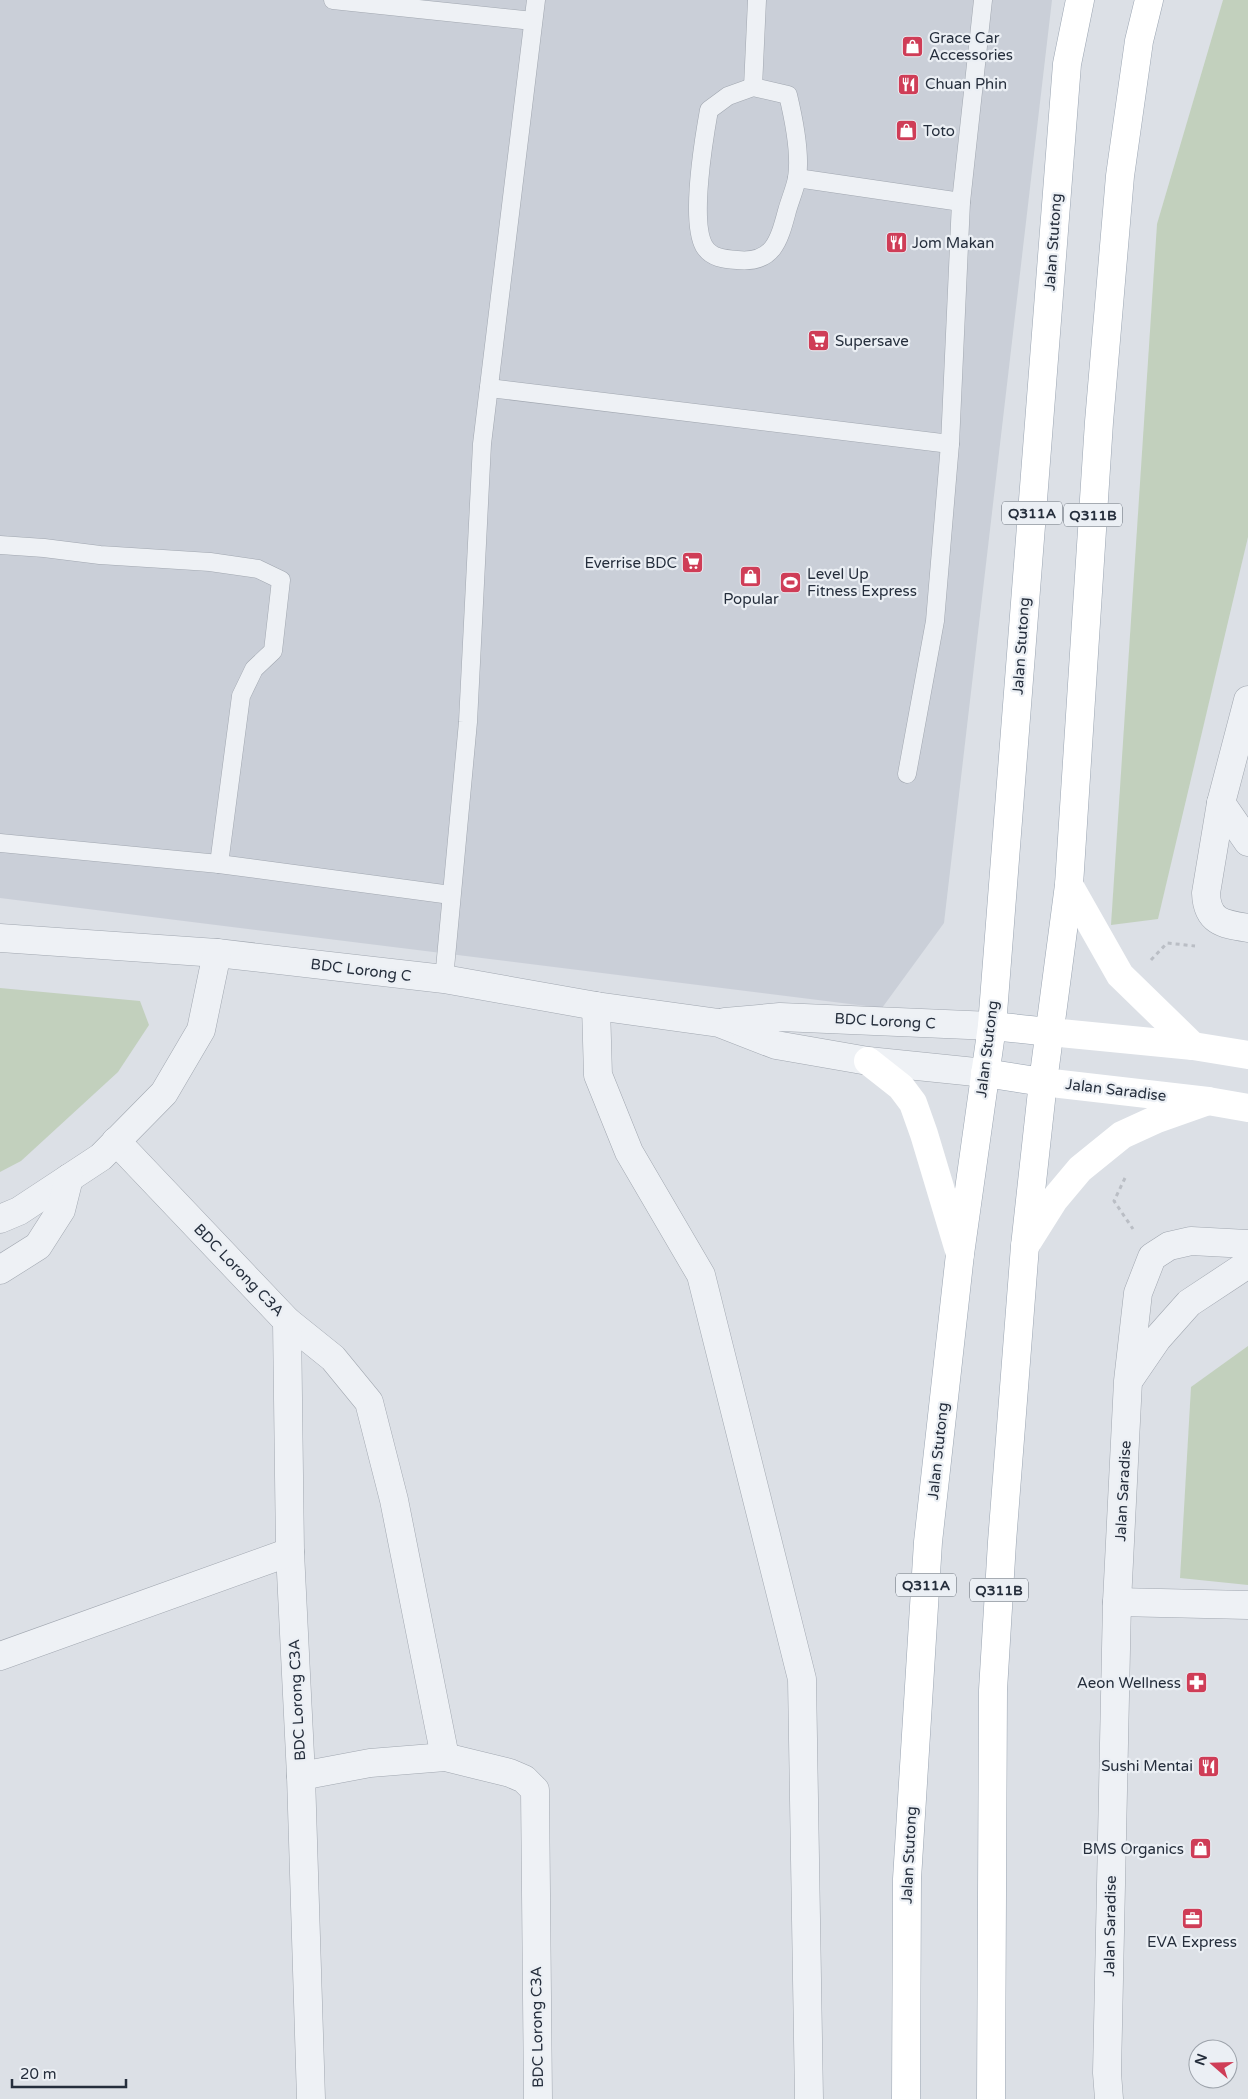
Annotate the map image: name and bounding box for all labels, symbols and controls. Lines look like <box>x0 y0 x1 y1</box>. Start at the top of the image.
place label: Grace Car Accessories <box>929 29 1013 64</box>
shop icon: Grace Car Accessories <box>901 35 925 59</box>
restaurant icon: Chuan Phin <box>897 72 921 96</box>
place label: Chuan Phin <box>925 75 1007 93</box>
shop icon: Toto <box>895 119 919 143</box>
place label: Toto <box>923 122 955 140</box>
street label: Jalan Stutong <box>1041 193 1065 291</box>
restaurant icon: Jom Makan <box>884 231 908 255</box>
place label: Jom Makan <box>912 234 994 252</box>
supermarket icon: Supersave <box>807 329 831 353</box>
place label: Supersave <box>835 332 909 350</box>
road number: Q311A <box>1002 502 1062 524</box>
road number: Q311B <box>1064 504 1122 526</box>
supermarket icon: Everrise BDC <box>681 551 705 575</box>
place label: Everrise BDC <box>584 554 677 572</box>
shop icon: Popular <box>739 564 763 588</box>
place label: Level Up Fitness Express <box>807 565 917 600</box>
sports icon: Level Up Fitness Express <box>779 571 803 595</box>
place label: Popular <box>723 590 779 608</box>
street label: Jalan Stutong <box>1009 597 1033 695</box>
street label: BDC Lorong C <box>310 955 412 985</box>
street label: Jalan Stutong <box>972 999 1002 1099</box>
street label: BDC Lorong C <box>834 1009 936 1033</box>
street label: Jalan Saradise <box>1065 1075 1167 1105</box>
street label: BDC Lorong C3A <box>190 1220 288 1320</box>
street label: Jalan Stutong <box>924 1401 952 1501</box>
street label: Jalan Saradise <box>1111 1440 1135 1542</box>
road number: Q311A <box>896 1574 956 1596</box>
road number: Q311B <box>970 1578 1028 1602</box>
street label: BDC Lorong C3A <box>285 1639 309 1761</box>
pharmacy icon: Aeon Wellness <box>1185 1671 1209 1695</box>
place label: Aeon Wellness <box>1077 1674 1181 1692</box>
restaurant icon: Sushi Mentai <box>1197 1754 1221 1778</box>
place label: Sushi Mentai <box>1101 1757 1193 1775</box>
street label: Jalan Stutong <box>897 1806 921 1904</box>
shop icon: BMS Organics <box>1188 1837 1212 1861</box>
place label: BMS Organics <box>1082 1840 1184 1858</box>
street label: Jalan Saradise <box>1100 1875 1120 1977</box>
office icon: EVA Express <box>1180 1907 1204 1931</box>
place label: EVA Express <box>1147 1933 1237 1951</box>
street label: BDC Lorong C3A <box>527 1966 547 2088</box>
north arrow <box>1188 2039 1238 2089</box>
text: N <box>1191 2052 1211 2068</box>
scale bar <box>12 2056 126 2088</box>
text: 20 m <box>20 2065 57 2083</box>

